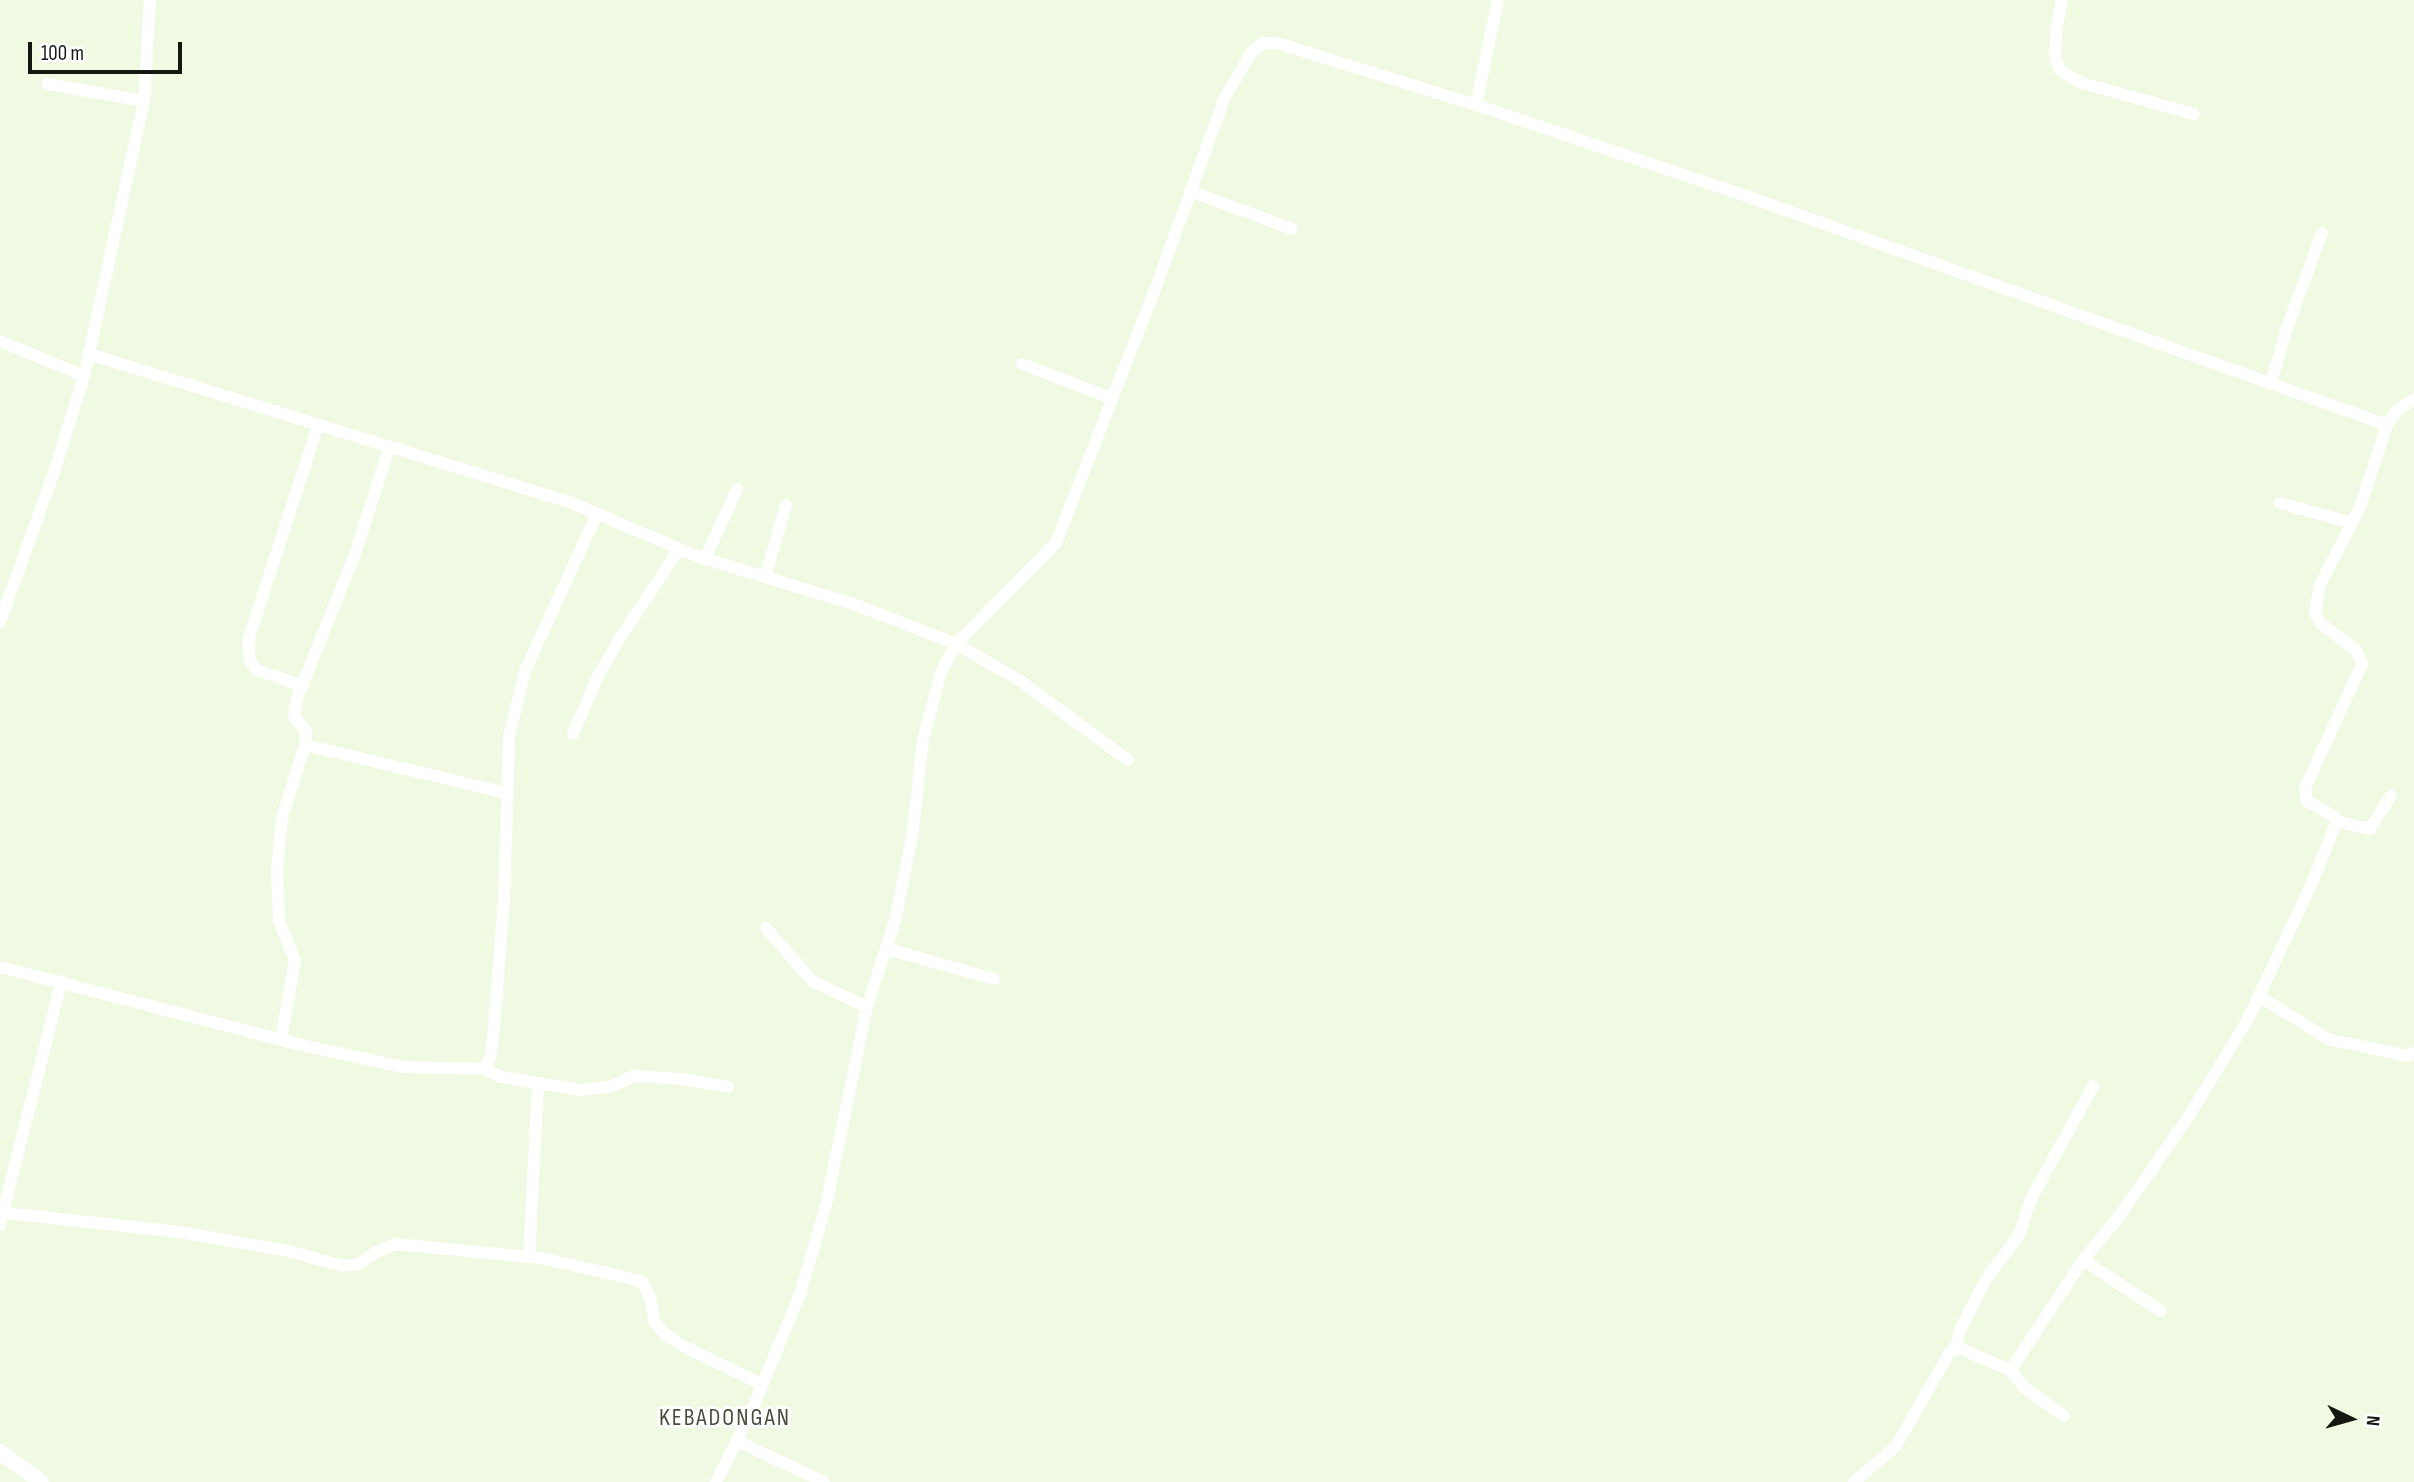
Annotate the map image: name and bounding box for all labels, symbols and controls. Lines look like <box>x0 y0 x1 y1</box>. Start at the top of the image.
scale bar <box>32 28 186 72</box>
text: 100 m <box>41 41 84 66</box>
north arrow <box>2316 1384 2386 1454</box>
district label: KEBADONGAN <box>660 1404 790 1432</box>
text: N <box>2361 1415 2384 1427</box>

